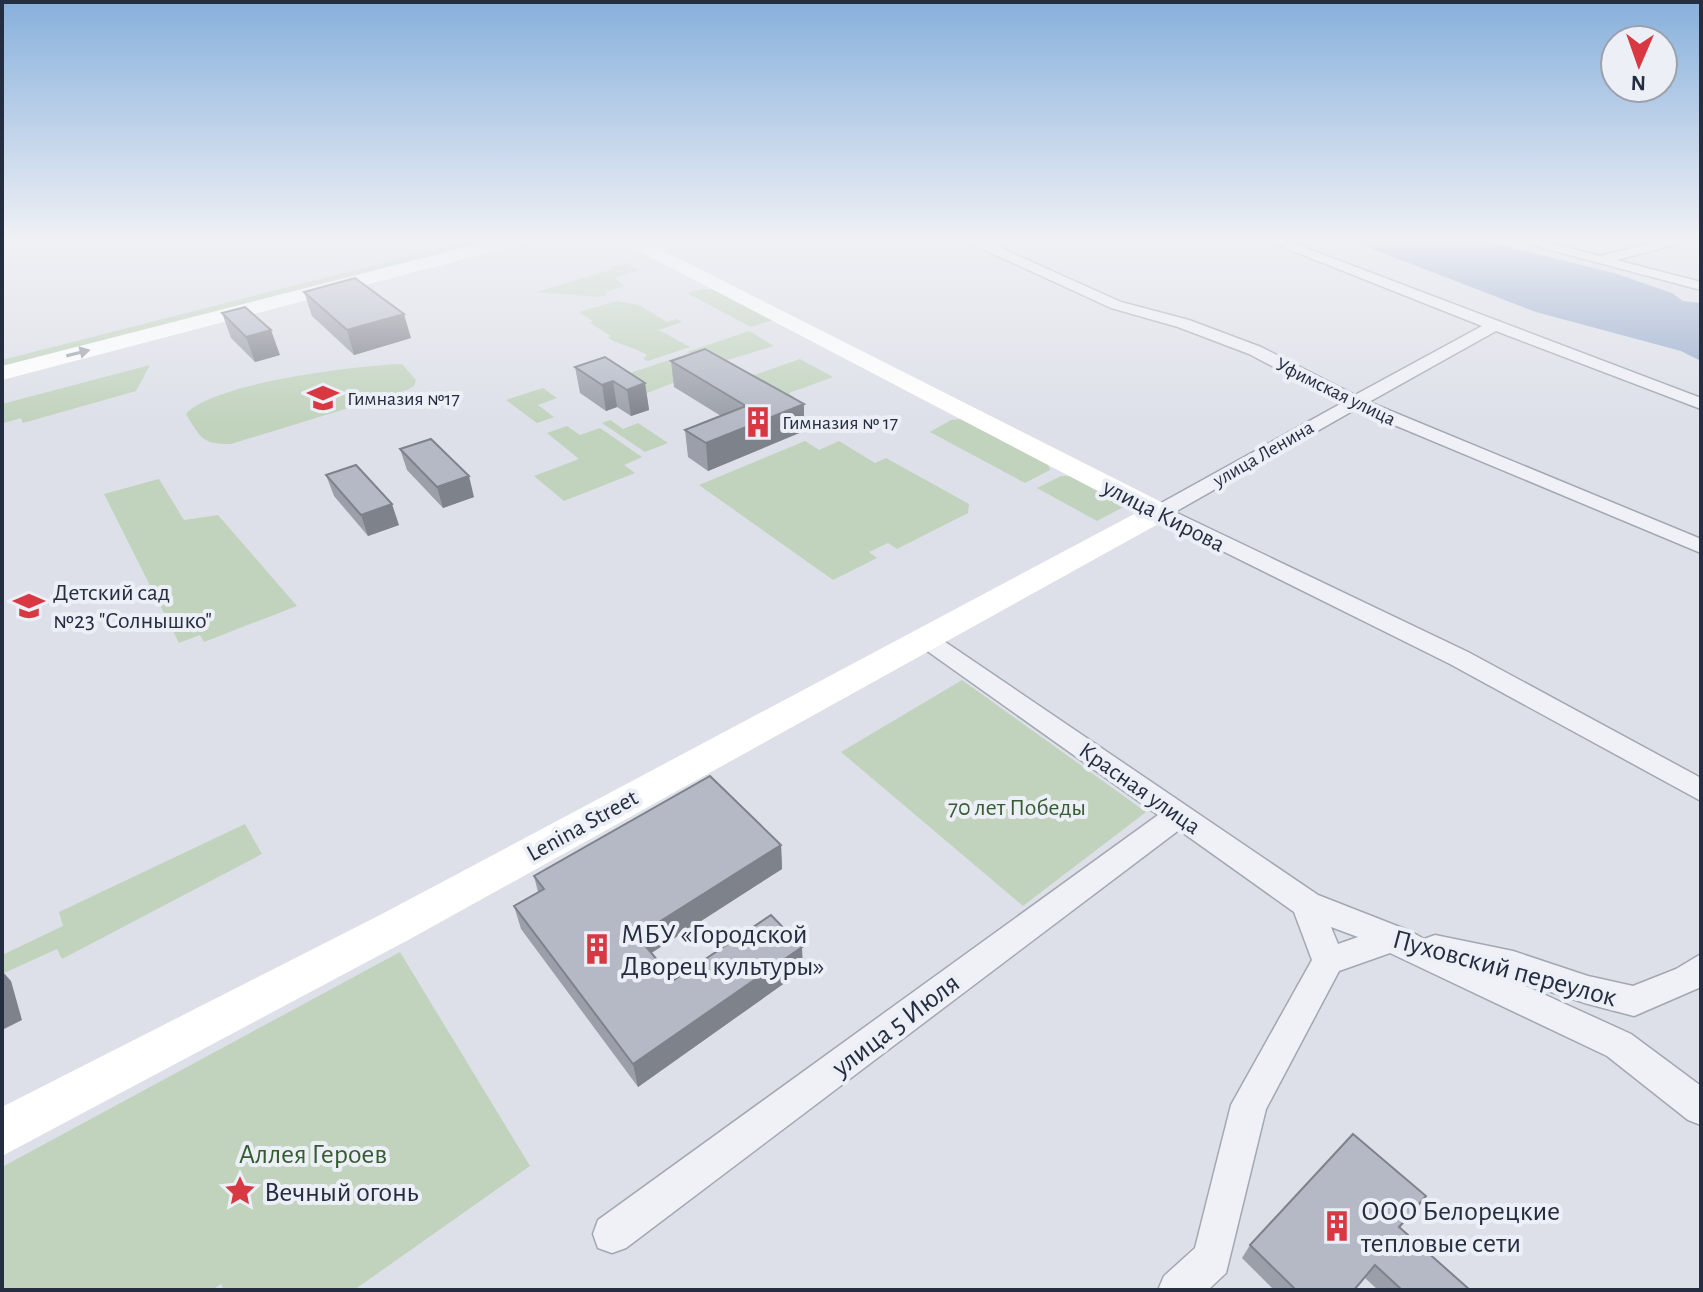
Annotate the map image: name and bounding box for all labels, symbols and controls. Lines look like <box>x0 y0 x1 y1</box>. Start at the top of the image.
north arrow <box>1599 24 1679 104</box>
text: N <box>1630 72 1646 94</box>
one-way arrow <box>65 347 90 359</box>
street label: Уфимская улица <box>1272 354 1399 430</box>
school or university icon: Гимназия №17 <box>306 381 340 415</box>
place label: Гимназия №17 <box>347 389 460 409</box>
building icon: Гимназия № 17 <box>741 405 775 439</box>
place label: Гимназия № 17 <box>782 413 898 433</box>
street label: улица Ленина <box>1209 417 1317 491</box>
street label: улица Кирова <box>1098 475 1228 557</box>
place label: Детский сад №23 "Солнышко" <box>53 581 212 633</box>
school or university icon: Детский сад №23 "Солнышко" <box>12 589 46 623</box>
street label: Красная улица <box>1074 738 1205 839</box>
street label: Lenina Street <box>523 785 642 866</box>
park label: 70 лет Победы <box>948 796 1086 820</box>
place label: МБУ «Городской Дворец культуры» <box>621 921 825 981</box>
street label: Пуховский переулок <box>1389 926 1620 1012</box>
building icon: МБУ «Городской Дворец культуры» <box>580 932 614 966</box>
street label: улица 5 Июля <box>826 969 965 1083</box>
park label: Аллея Героев <box>239 1141 387 1169</box>
place icon: Вечный огонь <box>223 1174 257 1208</box>
place label: Вечный огонь <box>264 1179 419 1207</box>
place label: ООО Белорецкие тепловые сети <box>1360 1198 1560 1258</box>
building icon: ООО Белорецкие тепловые сети <box>1320 1209 1354 1243</box>

